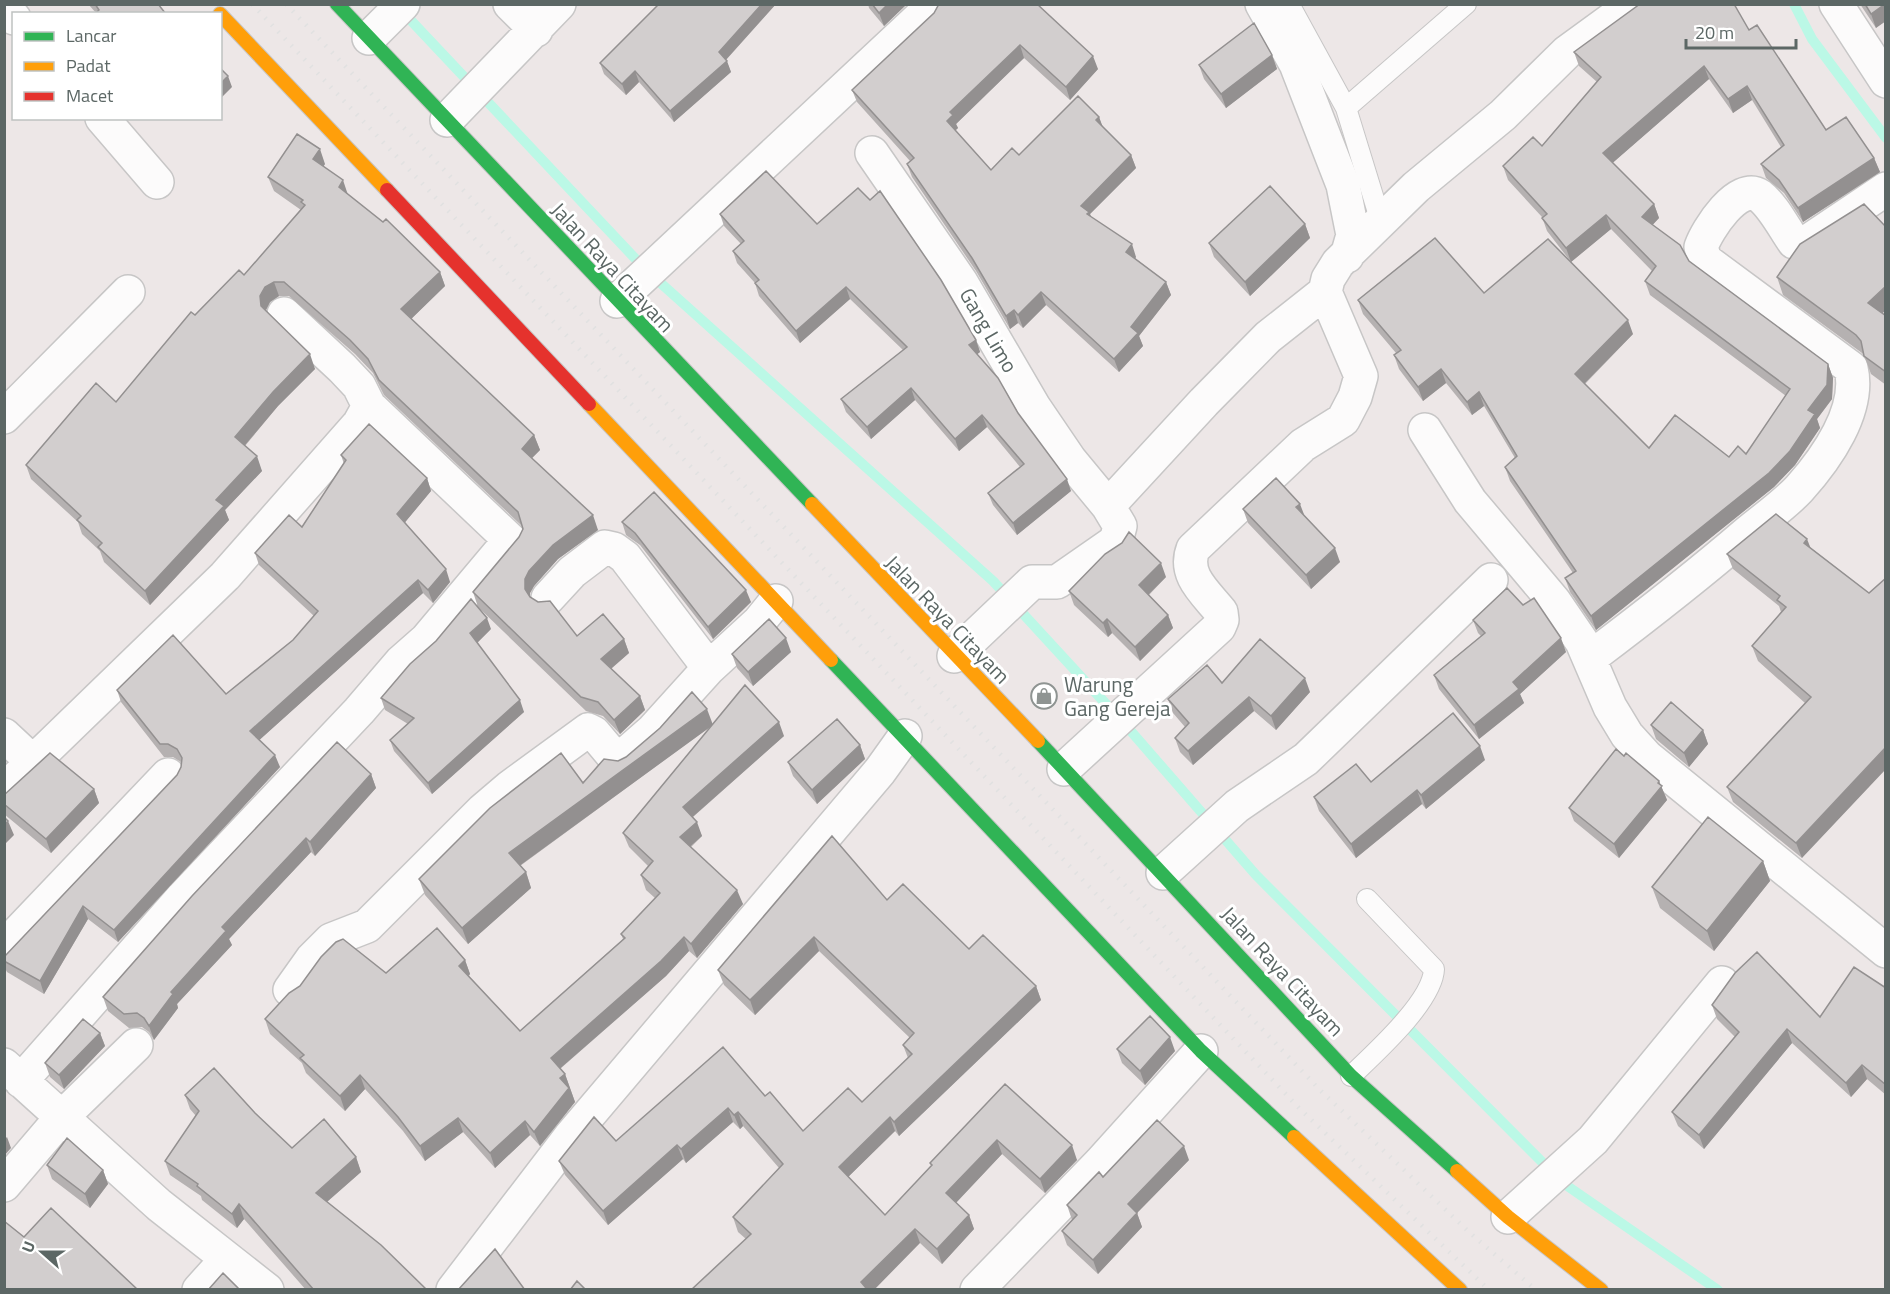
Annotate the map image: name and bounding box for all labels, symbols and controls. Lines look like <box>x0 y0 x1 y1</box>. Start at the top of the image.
legend <box>12 12 222 120</box>
scale bar <box>1686 12 1796 50</box>
text: 20 m <box>1695 19 1734 46</box>
text: Lancar <box>66 22 116 49</box>
text: Padat <box>66 52 111 79</box>
text: Macet <box>66 82 114 109</box>
street label: Jalan Raya Citayam <box>544 195 682 339</box>
street label: Gang Limo <box>952 282 1026 378</box>
street label: Jalan Raya Citayam <box>878 547 1018 691</box>
place label: Warung Gang Gereja <box>1064 668 1171 724</box>
shop icon: Warung Gang Gereja <box>1029 681 1059 711</box>
street label: Jalan Raya Citayam <box>1214 899 1352 1043</box>
north arrow <box>12 1222 72 1282</box>
text: U <box>15 1237 41 1256</box>

